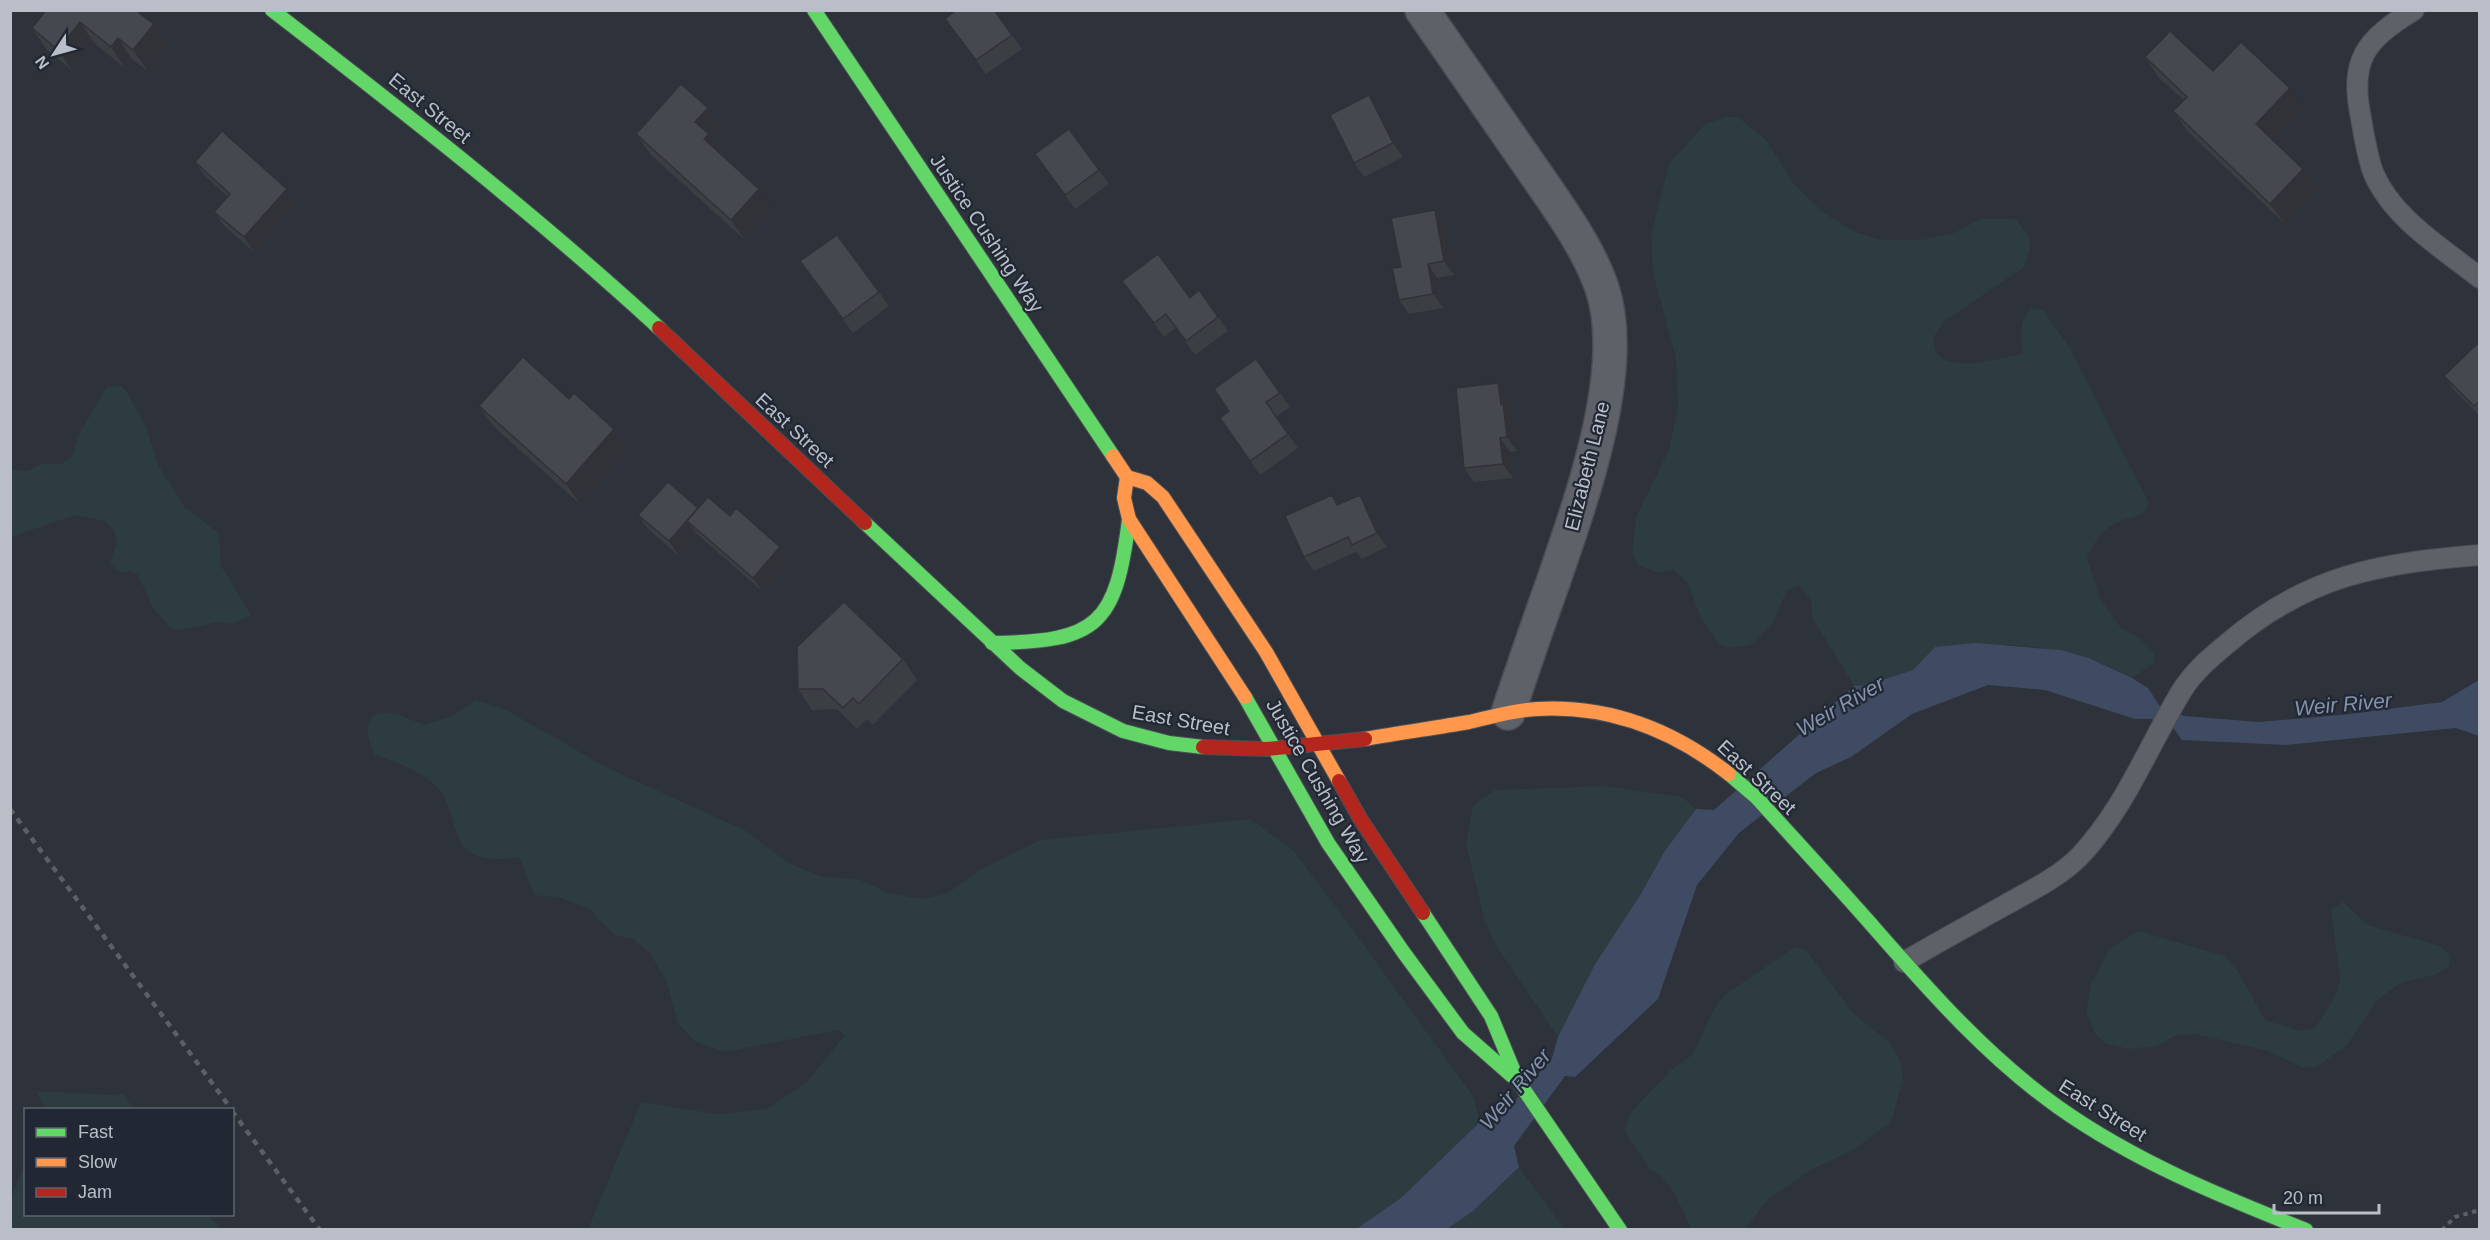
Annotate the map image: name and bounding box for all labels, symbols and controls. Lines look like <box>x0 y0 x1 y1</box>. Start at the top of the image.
north arrow <box>24 24 84 84</box>
text: N <box>32 53 53 72</box>
street label: East Street <box>385 68 476 148</box>
street label: Justice Cushing Way <box>926 150 1048 316</box>
street label: East Street <box>751 388 839 472</box>
street label: Elizabeth Lane <box>1560 399 1614 533</box>
water label: Weir River <box>1792 671 1889 740</box>
water label: Weir River <box>2293 688 2394 720</box>
street label: Justice Cushing Way <box>1262 695 1374 867</box>
street label: East Street <box>1130 701 1232 739</box>
street label: East Street <box>1713 735 1801 819</box>
water label: Weir River <box>1475 1043 1556 1134</box>
street label: East Street <box>2055 1074 2151 1146</box>
legend <box>24 1108 234 1216</box>
text: Fast <box>78 1122 113 1142</box>
text: Slow <box>78 1152 118 1172</box>
scale bar <box>2274 1177 2379 1215</box>
text: Jam <box>78 1182 112 1202</box>
text: 20 m <box>2283 1188 2323 1208</box>

